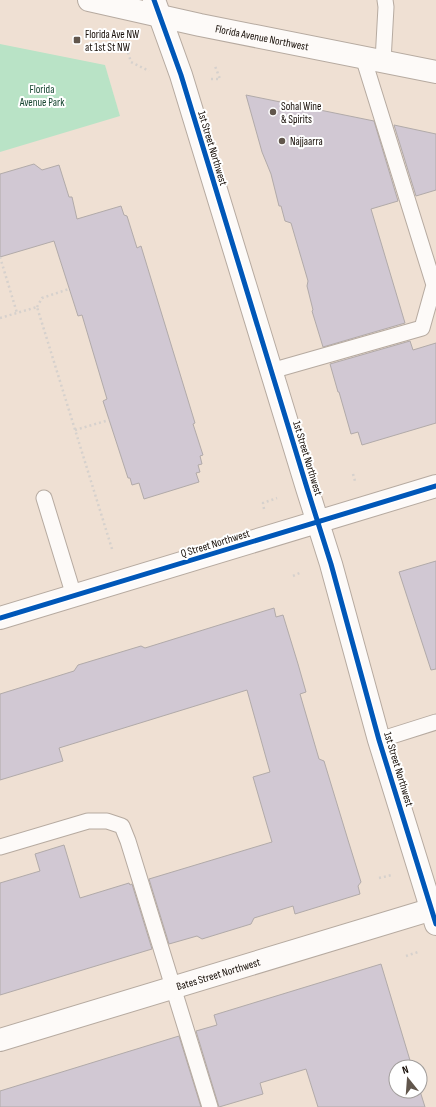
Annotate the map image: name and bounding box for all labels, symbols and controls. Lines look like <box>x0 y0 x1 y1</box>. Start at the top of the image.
street label: Florida Avenue Northwest <box>214 22 310 54</box>
place label: Florida Ave NW at 1st St NW <box>85 28 139 54</box>
marker: Florida Ave NW at 1st St NW <box>72 35 82 45</box>
park label: Florida Avenue Park <box>19 83 65 109</box>
place label: Sohal Wine & Spirits <box>281 100 321 126</box>
marker: Sohal Wine & Spirits <box>268 107 278 117</box>
street label: 1st Street Northwest <box>195 109 230 188</box>
place label: Najjaarra <box>290 135 323 148</box>
marker: Najjaarra <box>277 136 287 146</box>
street label: 1st Street Northwest <box>290 419 325 498</box>
street label: Q Street Northwest <box>179 527 252 560</box>
street label: 1st Street Northwest <box>381 730 416 809</box>
street label: Bates Street Northwest <box>175 955 263 993</box>
north arrow <box>388 1059 428 1099</box>
text: N <box>401 1063 410 1077</box>

